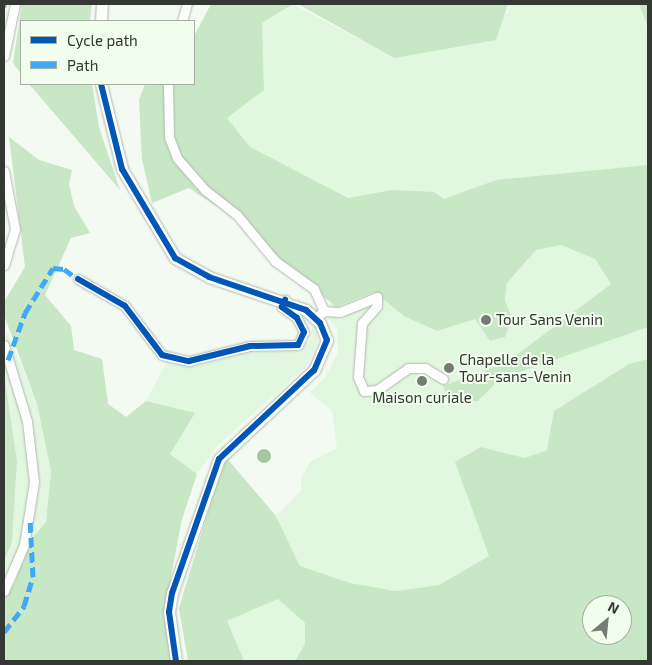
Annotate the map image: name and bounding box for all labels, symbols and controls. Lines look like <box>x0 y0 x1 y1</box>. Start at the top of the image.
legend <box>20 20 195 85</box>
text: Cycle path <box>67 31 138 49</box>
text: Path <box>67 56 98 74</box>
place label: Tour Sans Venin <box>496 311 604 329</box>
marker: Tour Sans Venin <box>480 314 492 326</box>
place label: Chapelle de la Tour-sans-Venin <box>459 350 572 385</box>
marker: Chapelle de la Tour-sans-Venin <box>443 362 455 374</box>
marker: Maison curiale <box>416 375 428 387</box>
place label: Maison curiale <box>372 389 472 407</box>
north arrow <box>582 595 632 645</box>
text: N <box>605 597 622 617</box>

